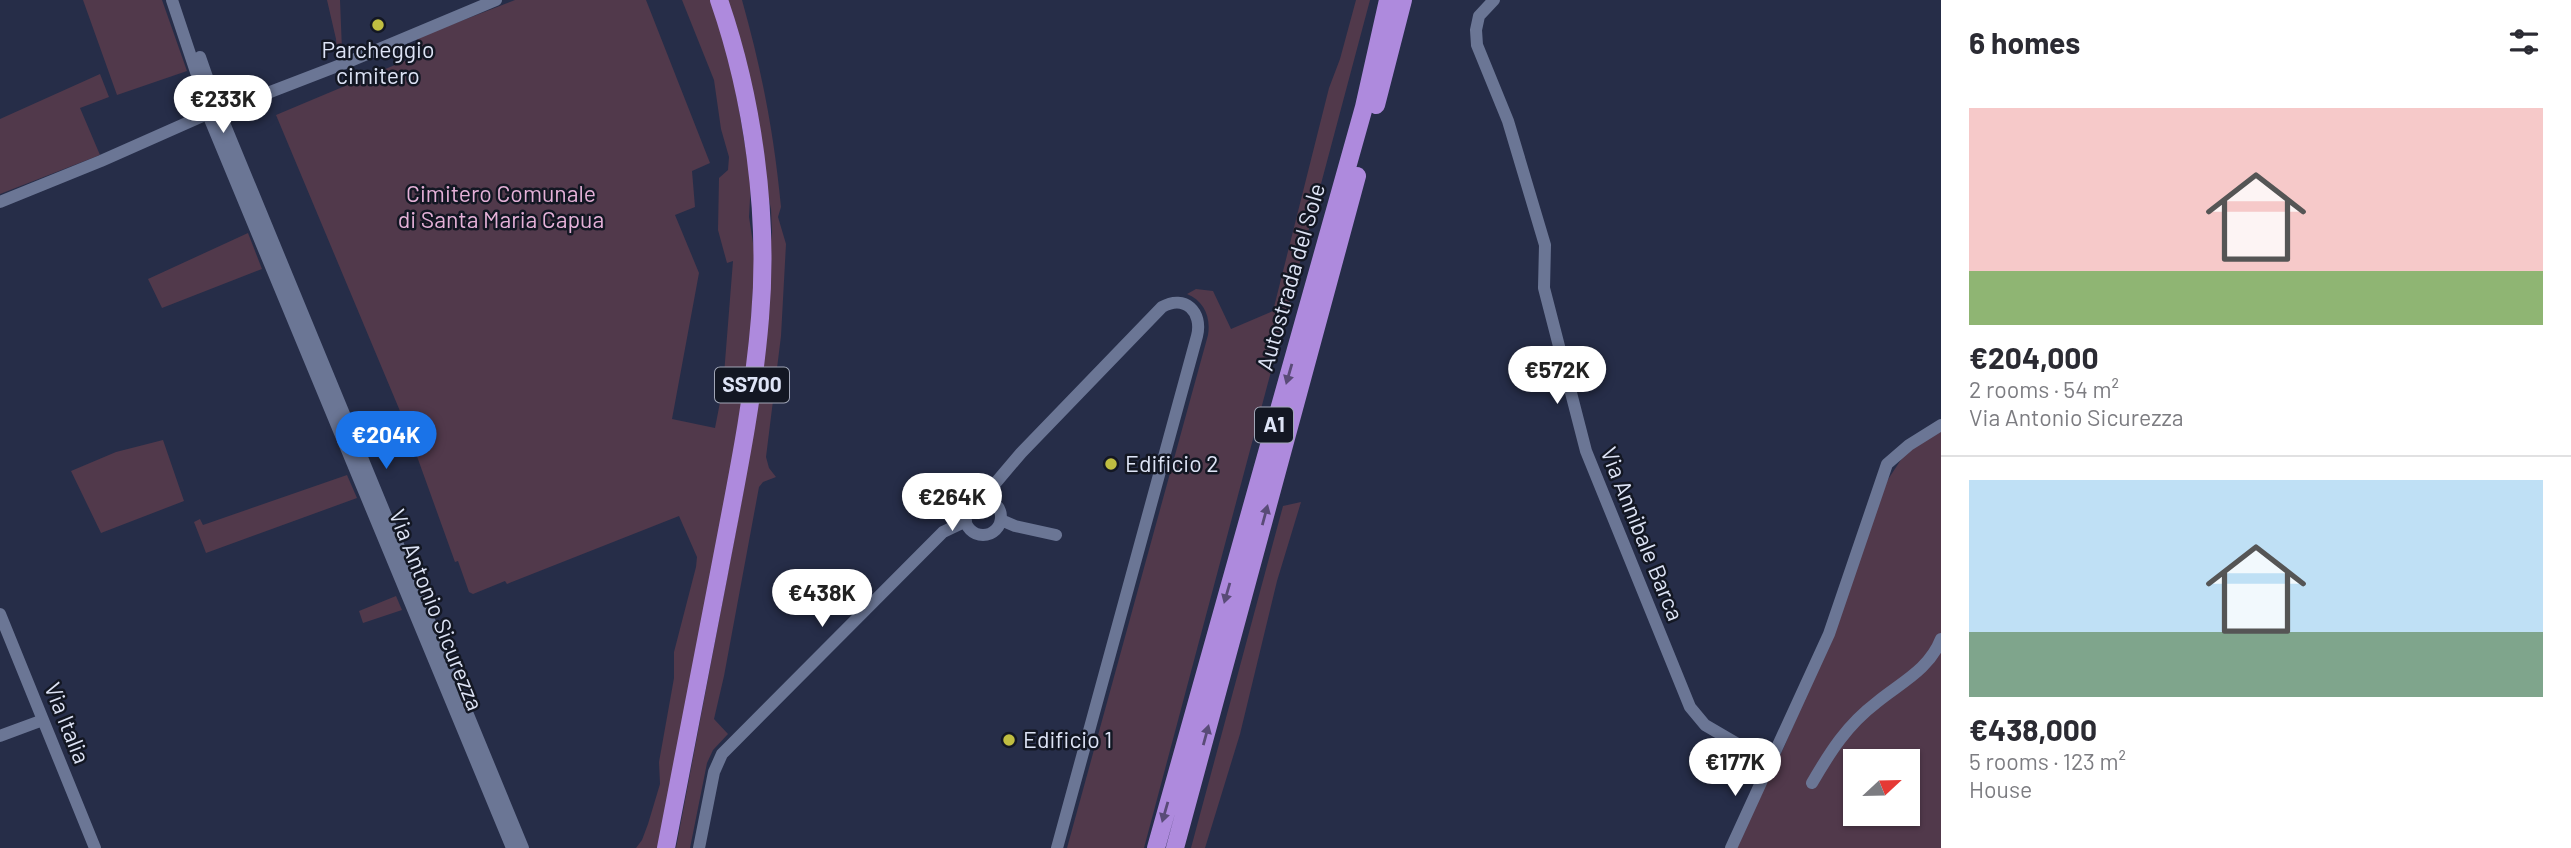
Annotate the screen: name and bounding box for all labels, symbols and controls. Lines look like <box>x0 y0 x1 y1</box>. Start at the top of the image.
marker: Parcheggio cimitero <box>370 17 386 33</box>
icon: filters <box>2505 23 2543 61</box>
text: 6 homes <box>1969 24 2080 60</box>
place label: Parcheggio cimitero <box>321 35 435 89</box>
pin: €233K <box>174 76 272 135</box>
text: €233K <box>190 84 256 112</box>
icon: home <box>2193 154 2319 280</box>
park label: Cimitero Comunale di Santa Maria Capua <box>398 179 604 233</box>
street label: Autostrada del Sole <box>1250 180 1330 374</box>
text: €204,000 <box>1969 339 2099 375</box>
pin: €572K <box>1508 346 1606 406</box>
text: €572K <box>1524 355 1590 383</box>
one-way arrow <box>1283 364 1293 385</box>
road number: SS700 <box>715 368 789 402</box>
text: 2 rooms · 54 m² <box>1969 375 2119 403</box>
text: Via Antonio Sicurezza <box>1969 403 2183 431</box>
road number: A1 <box>1255 408 1293 442</box>
pin: €204K <box>337 412 435 471</box>
text: €204K <box>352 420 420 448</box>
street label: Via Annibale Barca <box>1595 443 1691 625</box>
place label: Edificio 2 <box>1125 449 1219 477</box>
marker: Edificio 2 <box>1103 456 1119 472</box>
pin: €264K <box>903 474 1001 533</box>
text: €264K <box>918 482 986 510</box>
one-way arrow <box>1260 504 1271 526</box>
street label: Via Antonio Sicurezza <box>384 505 490 714</box>
icon: home <box>2193 526 2319 652</box>
pin: €438K <box>773 570 871 629</box>
text: €438K <box>788 578 856 606</box>
one-way arrow <box>1221 582 1232 604</box>
street label: Via Italia <box>39 678 97 767</box>
text: €438,000 <box>1969 711 2097 747</box>
one-way arrow <box>1201 724 1211 745</box>
place label: Edificio 1 <box>1023 725 1112 753</box>
marker: Edificio 1 <box>1001 732 1017 748</box>
pin: €177K <box>1686 738 1784 798</box>
text: €177K <box>1705 747 1765 775</box>
text: 5 rooms · 123 m² <box>1969 747 2126 775</box>
north arrow <box>1843 749 1920 826</box>
map controls <box>1843 749 1920 826</box>
text: House <box>1969 775 2032 803</box>
one-way arrow <box>1160 802 1170 823</box>

